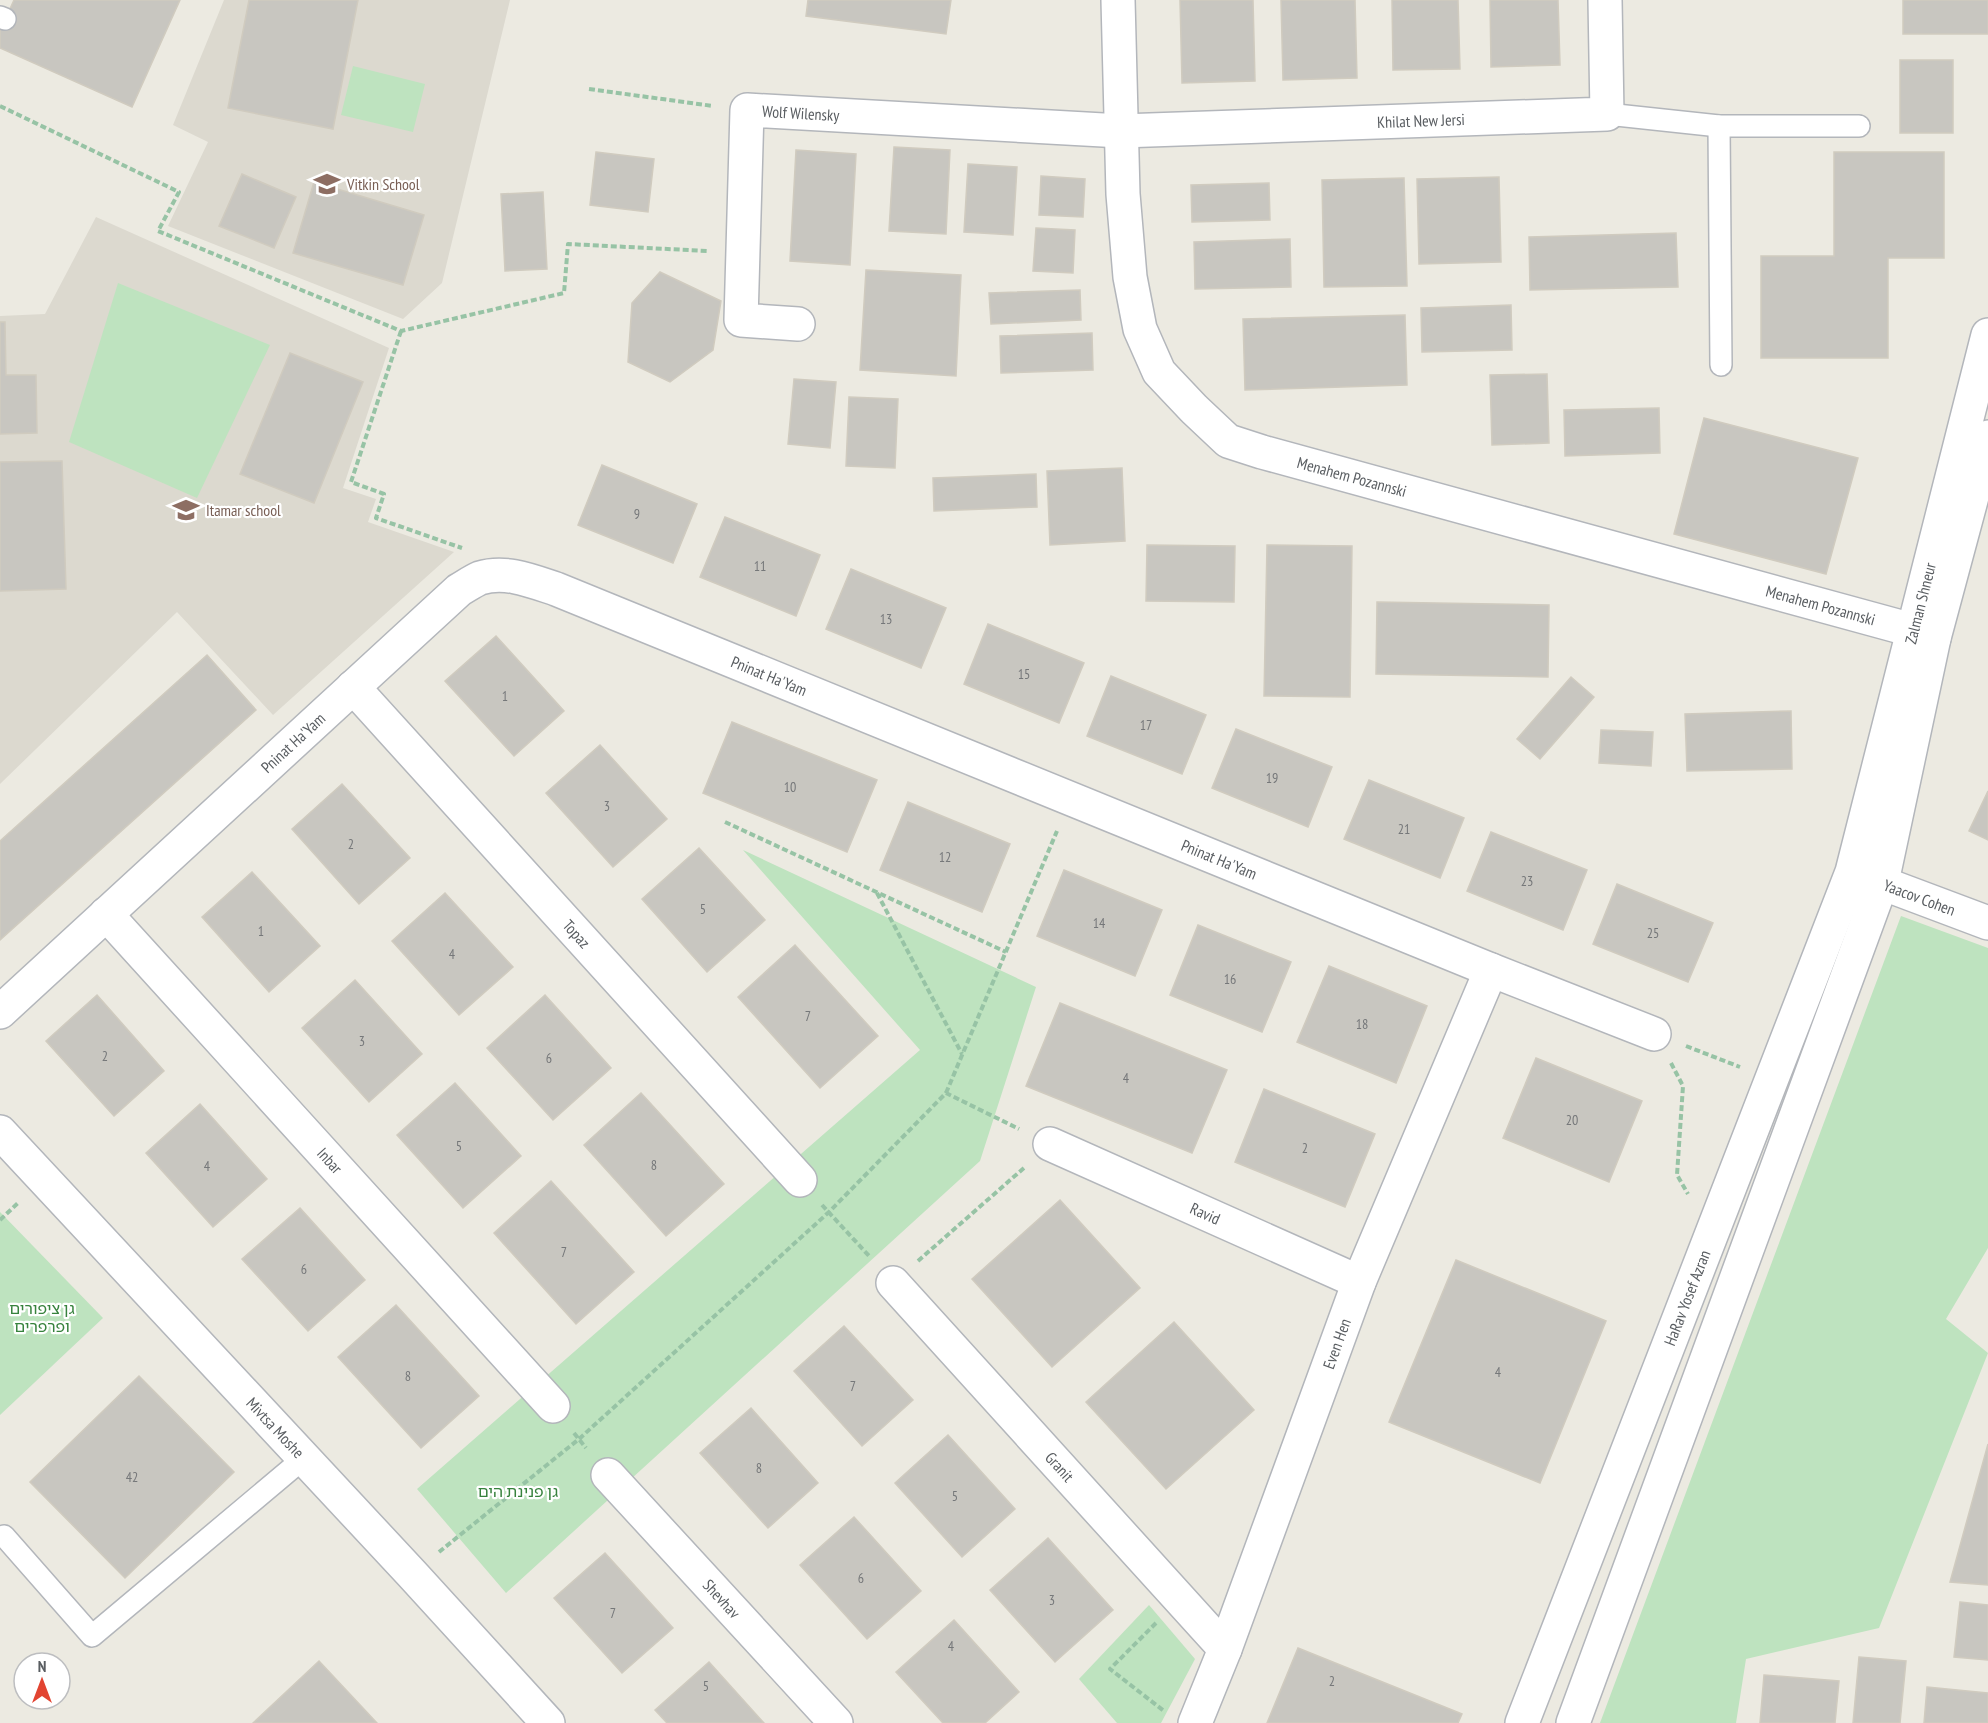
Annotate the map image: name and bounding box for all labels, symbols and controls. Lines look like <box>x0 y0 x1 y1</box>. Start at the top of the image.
street label: Wolf Wilensky <box>761 101 840 125</box>
street label: Khilat New Jersi <box>1377 109 1465 132</box>
school or university icon: Vitkin School <box>312 169 342 199</box>
place label: Vitkin School <box>346 174 420 194</box>
street label: Menahem Pozannski <box>1295 452 1409 501</box>
school or university icon: Itamar school <box>171 495 201 525</box>
place label: Itamar school <box>206 500 281 520</box>
house number: 9 <box>634 505 640 523</box>
house number: 11 <box>754 557 766 575</box>
street label: Zalman Shneur <box>1900 560 1940 646</box>
street label: Menahem Pozannski <box>1764 580 1878 630</box>
house number: 13 <box>880 610 892 628</box>
street label: Pninat Ha'Yam <box>728 651 810 700</box>
house number: 15 <box>1018 665 1030 683</box>
house number: 1 <box>502 687 508 705</box>
street label: Pninat Ha'Yam <box>257 708 329 777</box>
house number: 17 <box>1140 716 1152 734</box>
house number: 19 <box>1266 769 1278 787</box>
house number: 10 <box>784 778 796 796</box>
house number: 3 <box>604 797 610 815</box>
house number: 21 <box>1398 820 1410 838</box>
house number: 2 <box>348 835 354 853</box>
street label: Pninat Ha'Yam <box>1178 835 1260 884</box>
house number: 12 <box>939 848 951 866</box>
house number: 23 <box>1521 872 1533 890</box>
street label: Yaacov Cohen <box>1881 875 1958 920</box>
house number: 5 <box>700 900 706 918</box>
house number: 14 <box>1093 914 1106 932</box>
street label: Topaz <box>559 915 595 952</box>
house number: 1 <box>258 922 264 940</box>
house number: 25 <box>1647 924 1659 942</box>
house number: 4 <box>449 945 456 963</box>
house number: 16 <box>1224 970 1236 988</box>
house number: 7 <box>805 1007 811 1025</box>
house number: 18 <box>1356 1015 1368 1033</box>
house number: 3 <box>359 1032 365 1050</box>
house number: 2 <box>102 1047 108 1065</box>
house number: 6 <box>546 1049 552 1067</box>
house number: 4 <box>1123 1069 1130 1087</box>
house number: 20 <box>1566 1111 1578 1129</box>
house number: 5 <box>456 1137 462 1155</box>
house number: 2 <box>1302 1139 1308 1157</box>
street label: Inbar <box>313 1143 347 1178</box>
house number: 8 <box>651 1156 657 1174</box>
house number: 4 <box>204 1157 211 1175</box>
street label: Ravid <box>1187 1198 1223 1229</box>
house number: 7 <box>561 1243 567 1261</box>
street label: HaRav Yosef Azran <box>1659 1247 1714 1349</box>
house number: 6 <box>301 1260 307 1278</box>
park label: גן ציפורים ופרפרים <box>9 1298 75 1336</box>
street label: Even Hen <box>1318 1316 1355 1372</box>
house number: 4 <box>1495 1363 1502 1381</box>
house number: 8 <box>405 1367 411 1385</box>
house number: 7 <box>850 1377 856 1395</box>
street label: Mivtsa Moshe <box>242 1393 309 1462</box>
street label: Granit <box>1041 1448 1079 1486</box>
house number: 8 <box>756 1459 762 1477</box>
house number: 42 <box>126 1468 138 1486</box>
park label: גן פנינת הים <box>478 1481 558 1501</box>
house number: 5 <box>952 1487 958 1505</box>
house number: 6 <box>858 1569 864 1587</box>
street label: Shevhav <box>699 1575 745 1623</box>
house number: 3 <box>1049 1591 1055 1609</box>
house number: 7 <box>610 1604 616 1622</box>
house number: 4 <box>948 1637 955 1655</box>
north arrow <box>12 1651 72 1711</box>
text: N <box>38 1656 46 1676</box>
house number: 2 <box>1329 1672 1335 1690</box>
house number: 5 <box>703 1677 709 1695</box>

